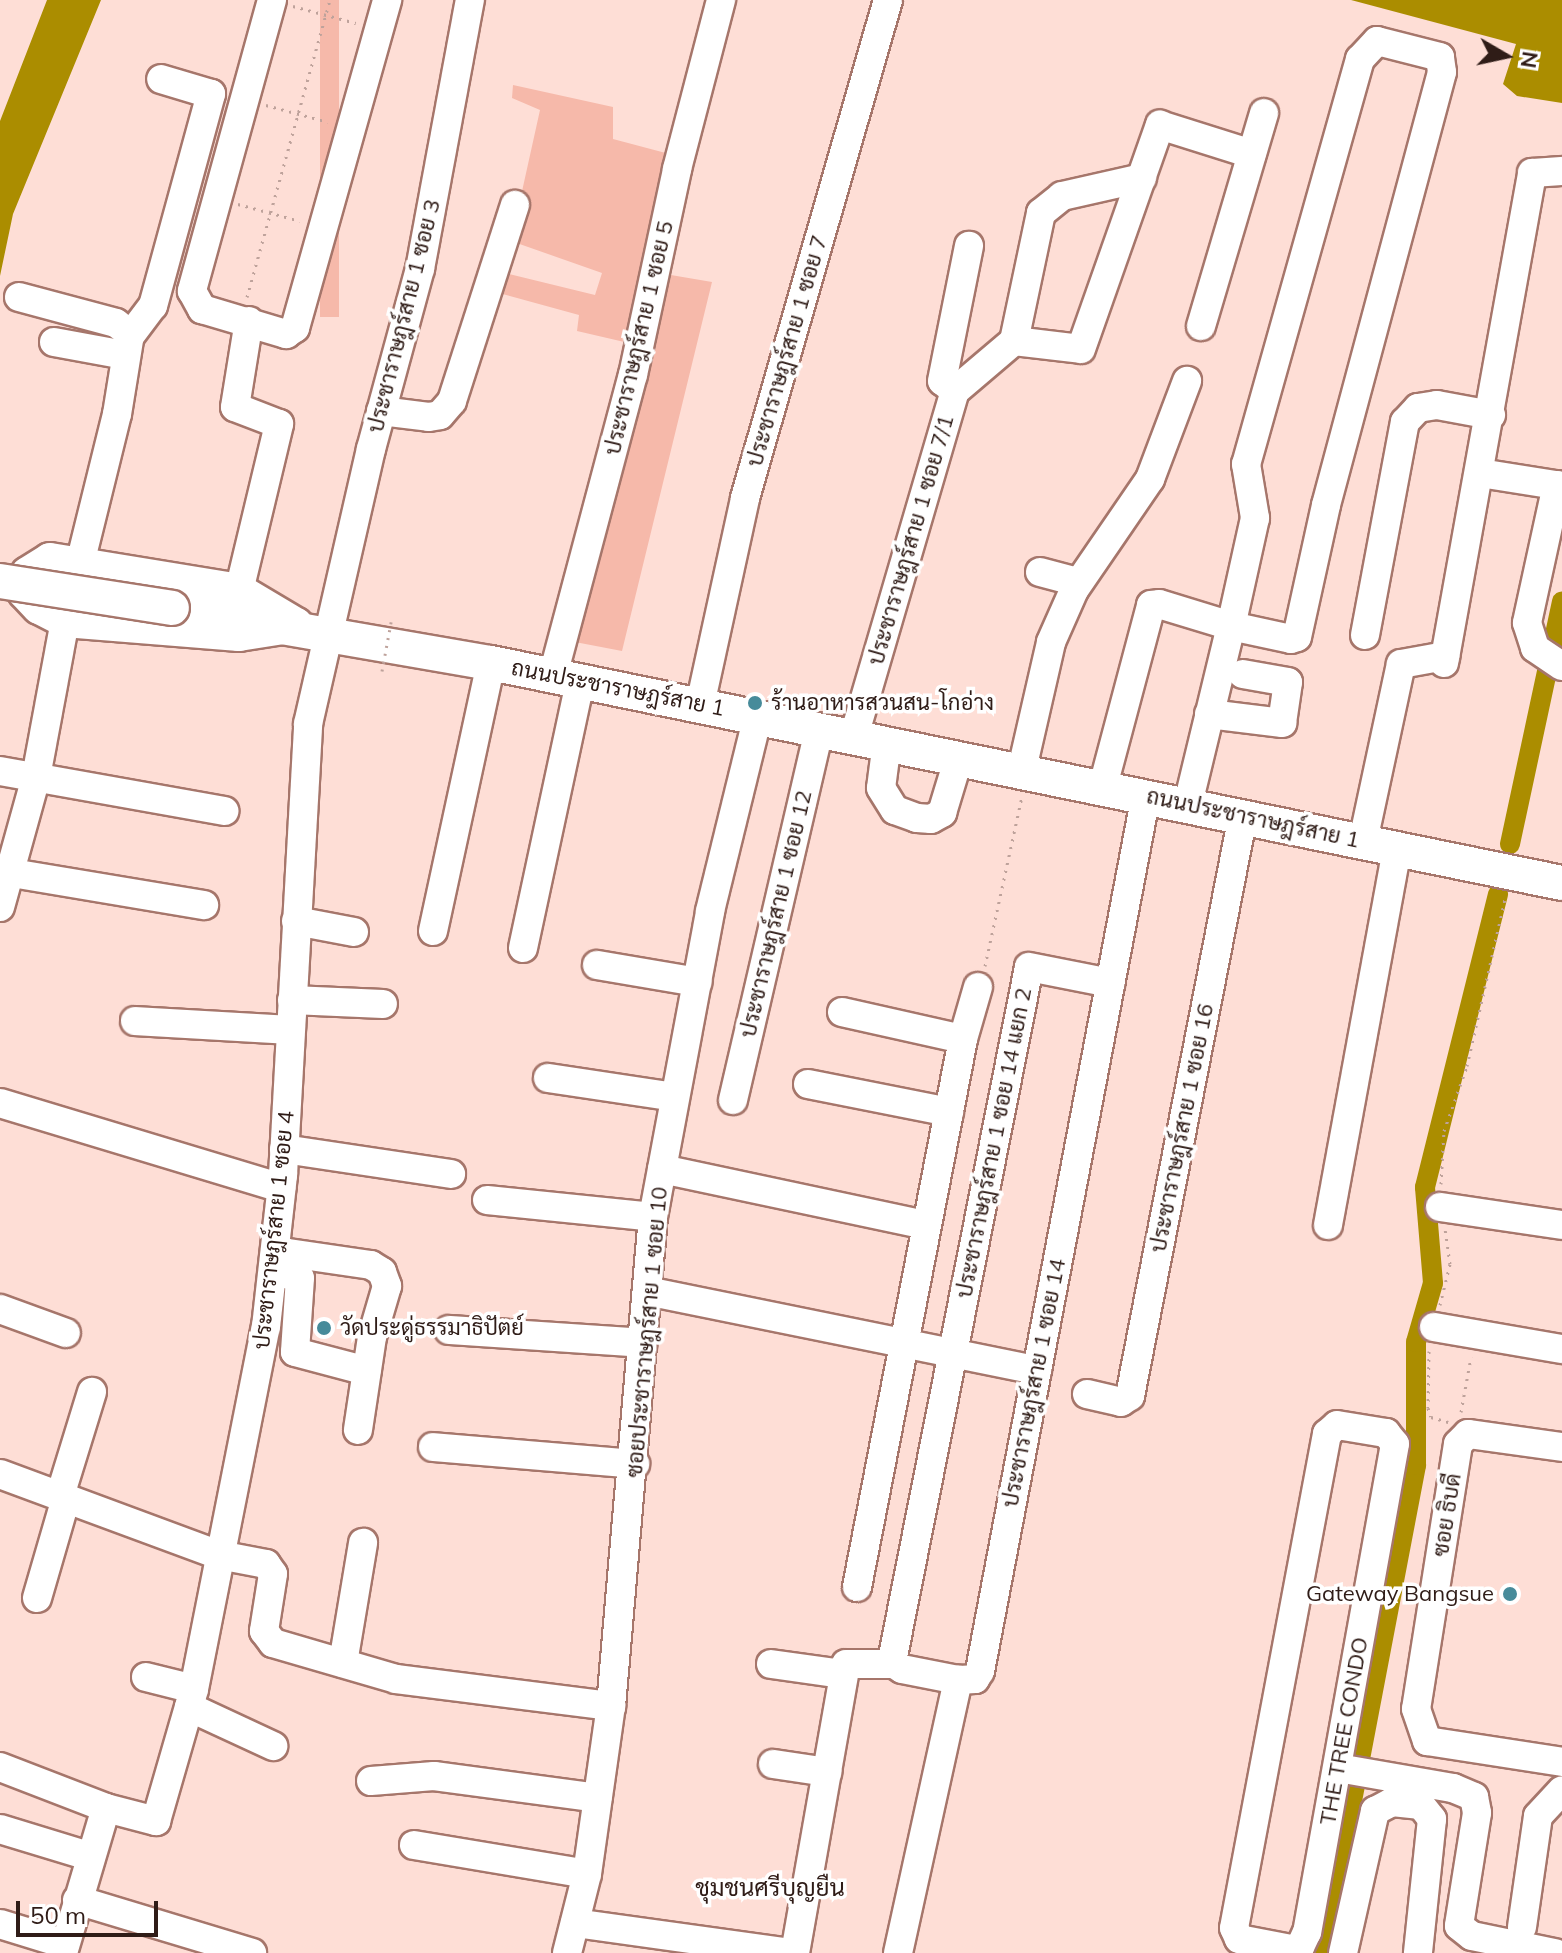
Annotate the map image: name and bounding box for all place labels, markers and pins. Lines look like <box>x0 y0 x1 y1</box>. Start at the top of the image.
place label: ร้านอาหารสวนสน-โกอ่าง <box>771 690 994 716</box>
marker: ร้านอาหารสวนสน-โกอ่าง <box>746 694 764 712</box>
place label: วัดประดู่ธรรมาธิปัตย์ <box>340 1315 524 1341</box>
marker: วัดประดู่ธรรมาธิปัตย์ <box>315 1319 333 1337</box>
place label: Gateway Bangsue <box>1306 1581 1494 1607</box>
marker: Gateway Bangsue <box>1501 1585 1519 1603</box>

